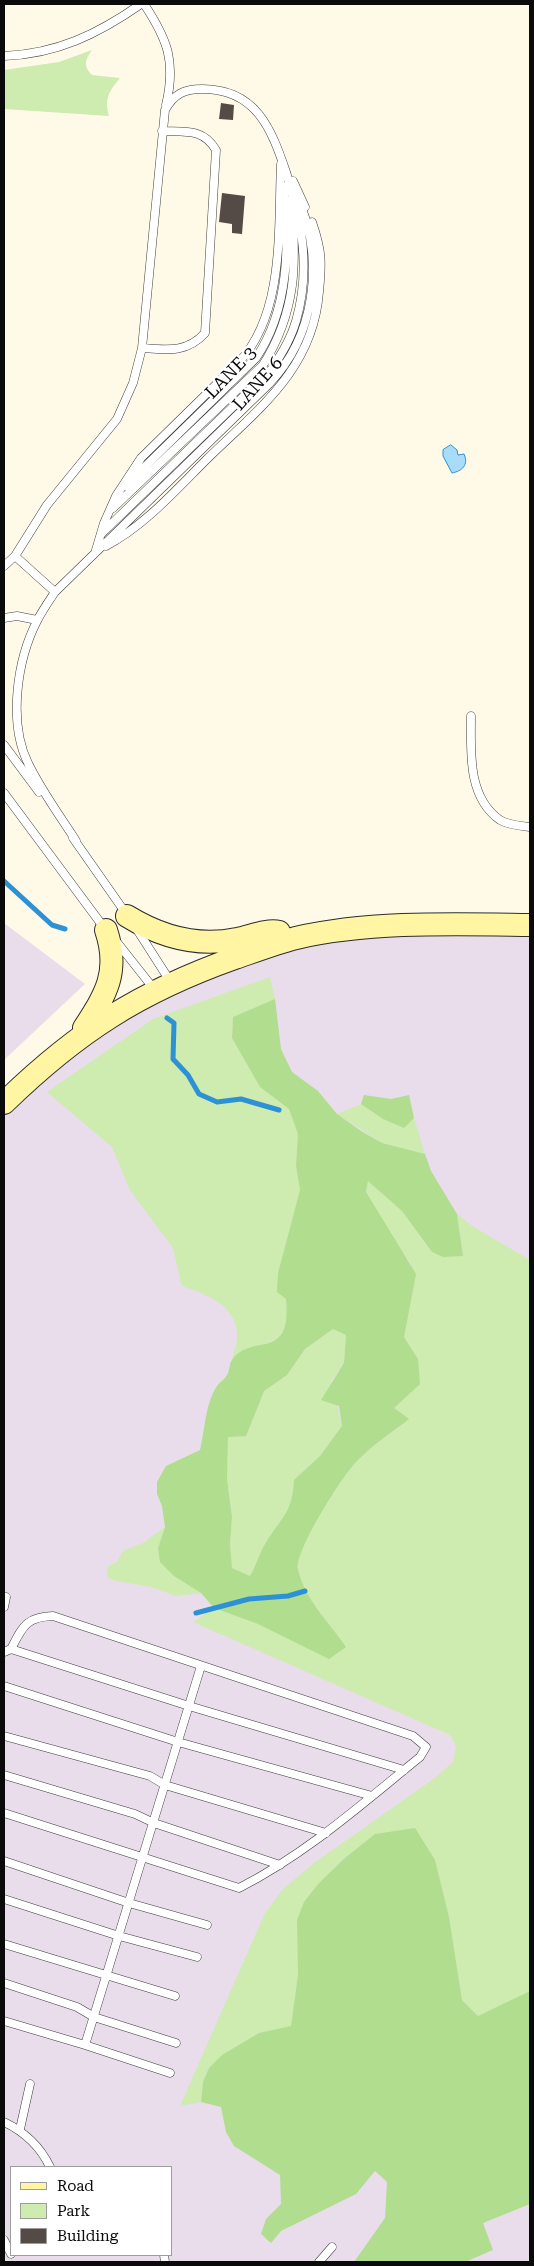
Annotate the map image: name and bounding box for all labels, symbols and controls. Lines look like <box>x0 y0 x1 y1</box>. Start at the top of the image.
street label: LANE 3 <box>201 342 261 404</box>
street label: LANE 6 <box>228 353 288 415</box>
legend <box>10 2166 172 2256</box>
text: Road <box>57 2177 94 2195</box>
text: Park <box>57 2202 90 2220</box>
text: Building <box>57 2227 118 2245</box>

